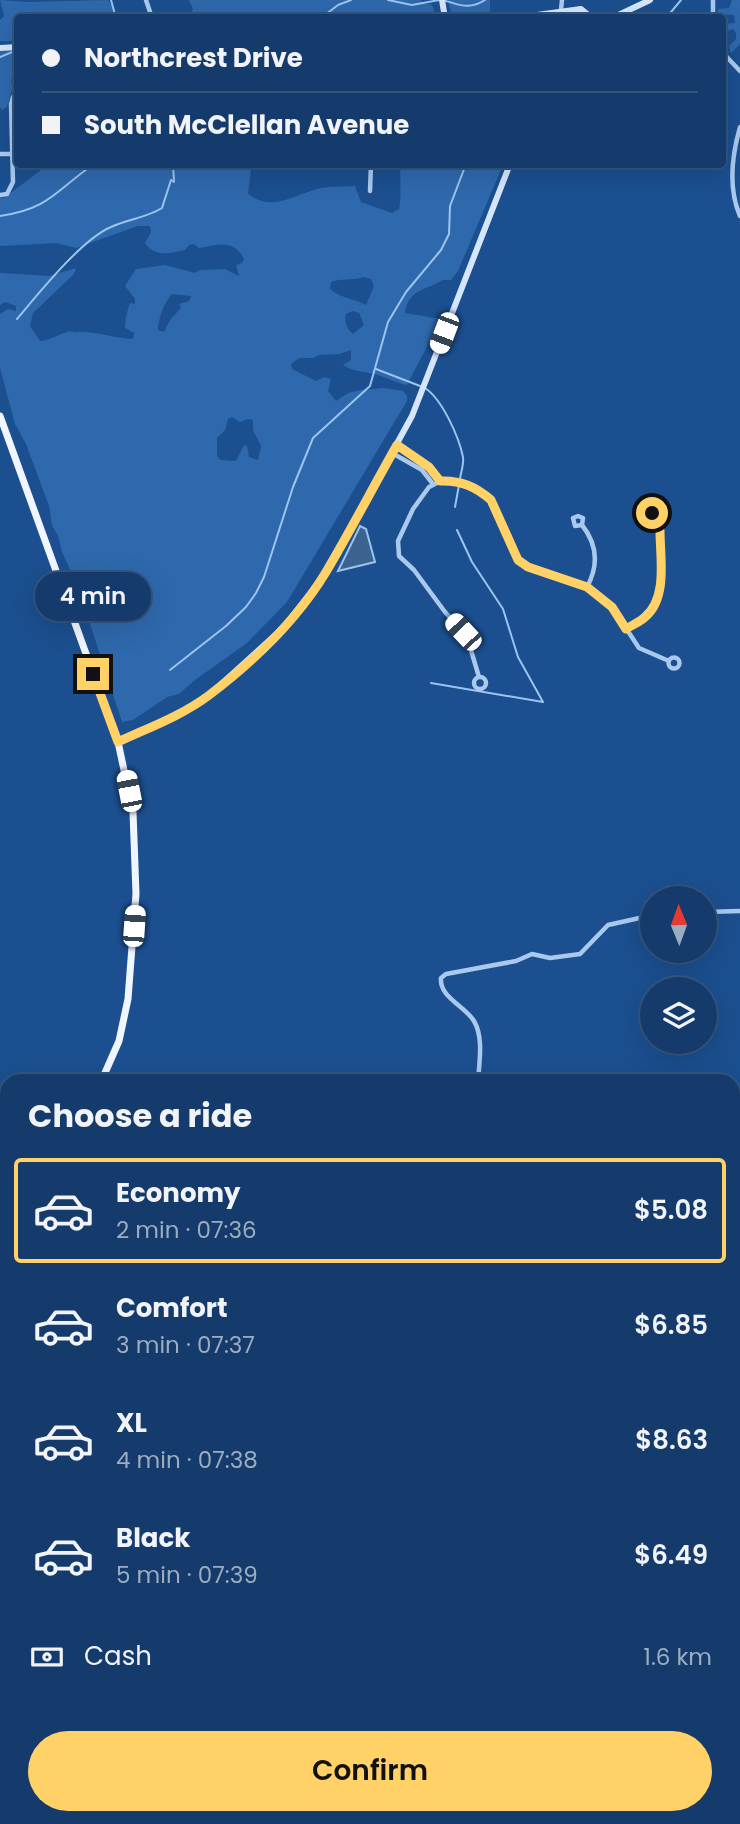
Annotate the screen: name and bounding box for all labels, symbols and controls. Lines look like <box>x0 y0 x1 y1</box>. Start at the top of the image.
text: Northcrest Drive <box>84 40 303 76</box>
text: South McClellan Avenue <box>84 107 409 143</box>
car <box>427 310 462 356</box>
route start <box>636 497 668 529</box>
callout: 4 min <box>35 572 151 622</box>
text: 4 min <box>60 580 126 612</box>
car <box>441 609 486 655</box>
route end <box>77 658 109 690</box>
car <box>115 768 144 814</box>
north arrow <box>640 886 718 962</box>
map controls <box>640 886 717 1054</box>
car <box>123 904 146 948</box>
button: layers <box>640 977 717 1054</box>
text: Choose a ride <box>28 1093 252 1138</box>
text: Economy <box>116 1175 240 1211</box>
icon: car <box>32 1179 95 1242</box>
text: $5.08 <box>634 1192 708 1228</box>
text: 2 min · 07:36 <box>116 1214 257 1246</box>
text: Comfort <box>116 1290 228 1326</box>
icon: car <box>32 1294 95 1357</box>
text: $6.85 <box>634 1307 708 1343</box>
text: 3 min · 07:37 <box>116 1329 255 1361</box>
text: XL <box>116 1405 147 1441</box>
icon: car <box>32 1409 95 1472</box>
text: $8.63 <box>635 1422 708 1458</box>
text: 4 min · 07:38 <box>116 1444 258 1476</box>
text: Black <box>116 1520 190 1556</box>
icon: car <box>32 1524 95 1587</box>
text: $6.49 <box>634 1537 708 1573</box>
text: 5 min · 07:39 <box>116 1559 258 1591</box>
icon: cash <box>28 1638 66 1676</box>
text: Cash <box>84 1638 152 1674</box>
text: 1.6 km <box>644 1641 712 1673</box>
button: Confirm <box>28 1731 712 1811</box>

